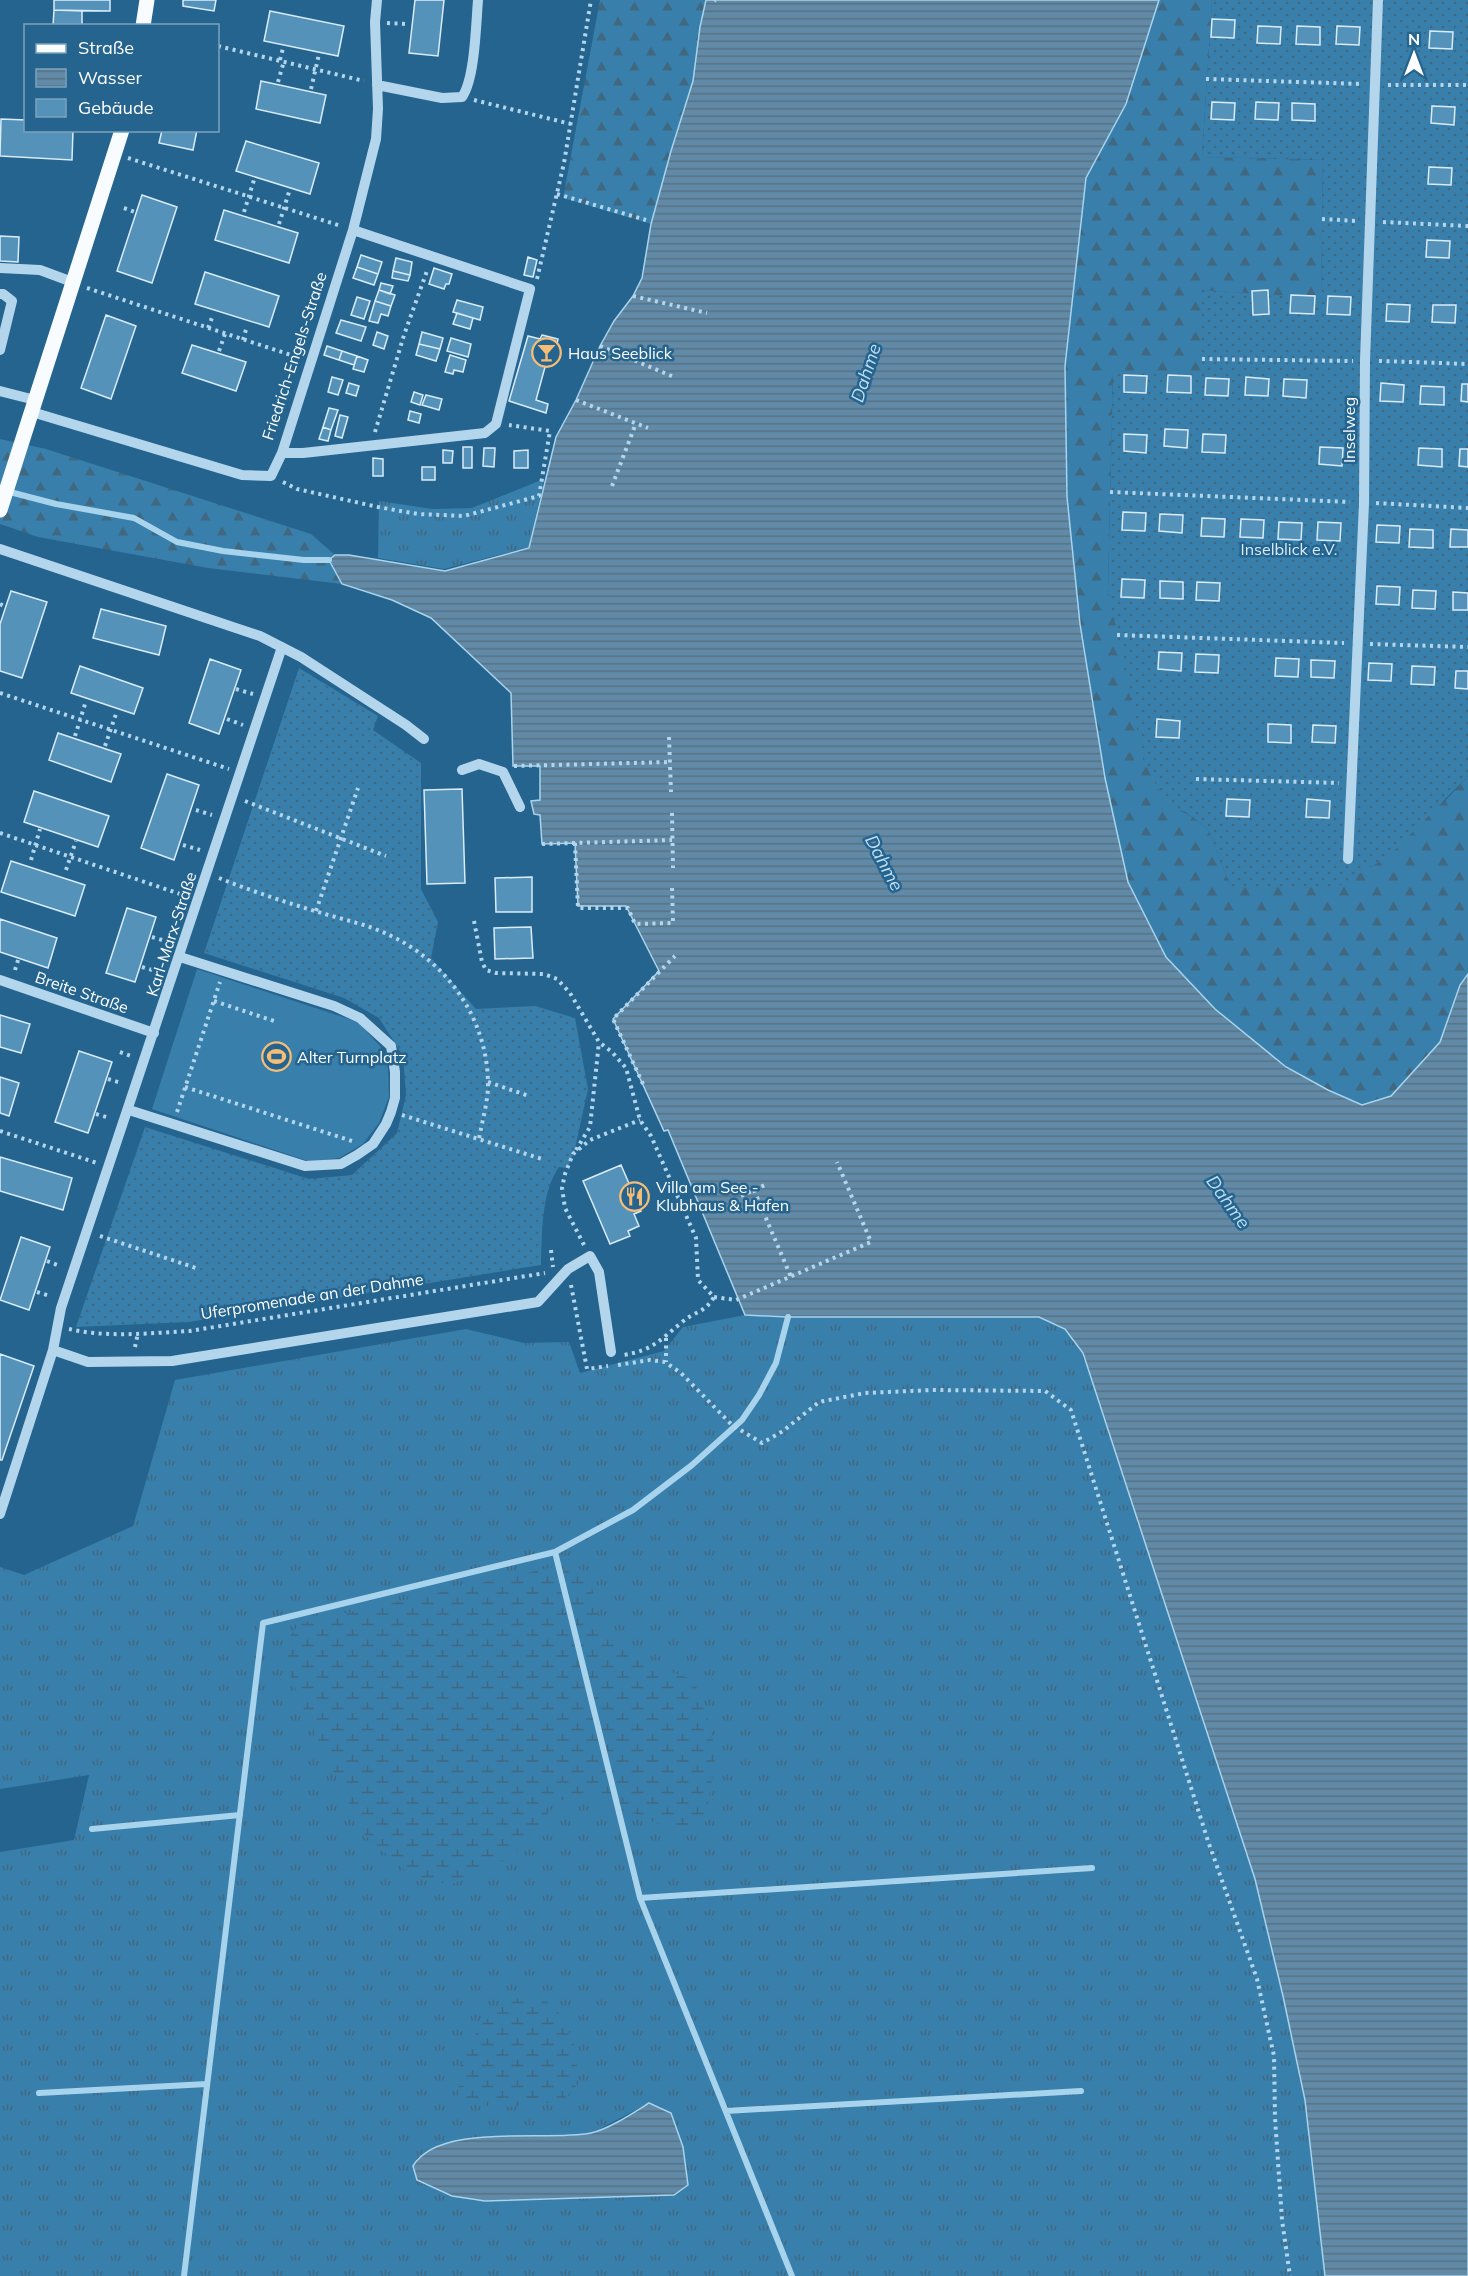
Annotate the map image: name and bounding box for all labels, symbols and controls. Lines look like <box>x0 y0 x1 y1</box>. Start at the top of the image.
legend <box>24 24 219 132</box>
north arrow <box>1384 24 1444 84</box>
text: N <box>1408 29 1420 49</box>
text: Straße <box>78 36 134 59</box>
text: Wasser <box>78 66 142 89</box>
text: Gebäude <box>78 96 154 119</box>
street label: Friedrich-Engels-Straße <box>257 269 331 443</box>
bar icon: Haus Seeblick <box>531 337 563 369</box>
water label: Dahme <box>845 340 886 405</box>
place label: Haus Seeblick <box>568 343 673 363</box>
street label: Inselweg <box>1339 397 1359 463</box>
park label: Inselblick e.V. <box>1240 539 1338 559</box>
water label: Dahme <box>860 831 909 895</box>
street label: Karl-Marx-Straße <box>141 869 201 999</box>
street label: Breite Straße <box>33 967 131 1017</box>
sports icon: Alter Turnplatz <box>260 1041 292 1073</box>
place label: Alter Turnplatz <box>297 1047 407 1067</box>
water label: Dahme <box>1201 1171 1256 1233</box>
place label: Villa am See - Klubhaus & Hafen <box>656 1177 789 1215</box>
restaurant icon: Villa am See - Klubhaus & Hafen <box>619 1180 651 1212</box>
street label: Uferpromenade an der Dahme <box>199 1269 425 1323</box>

